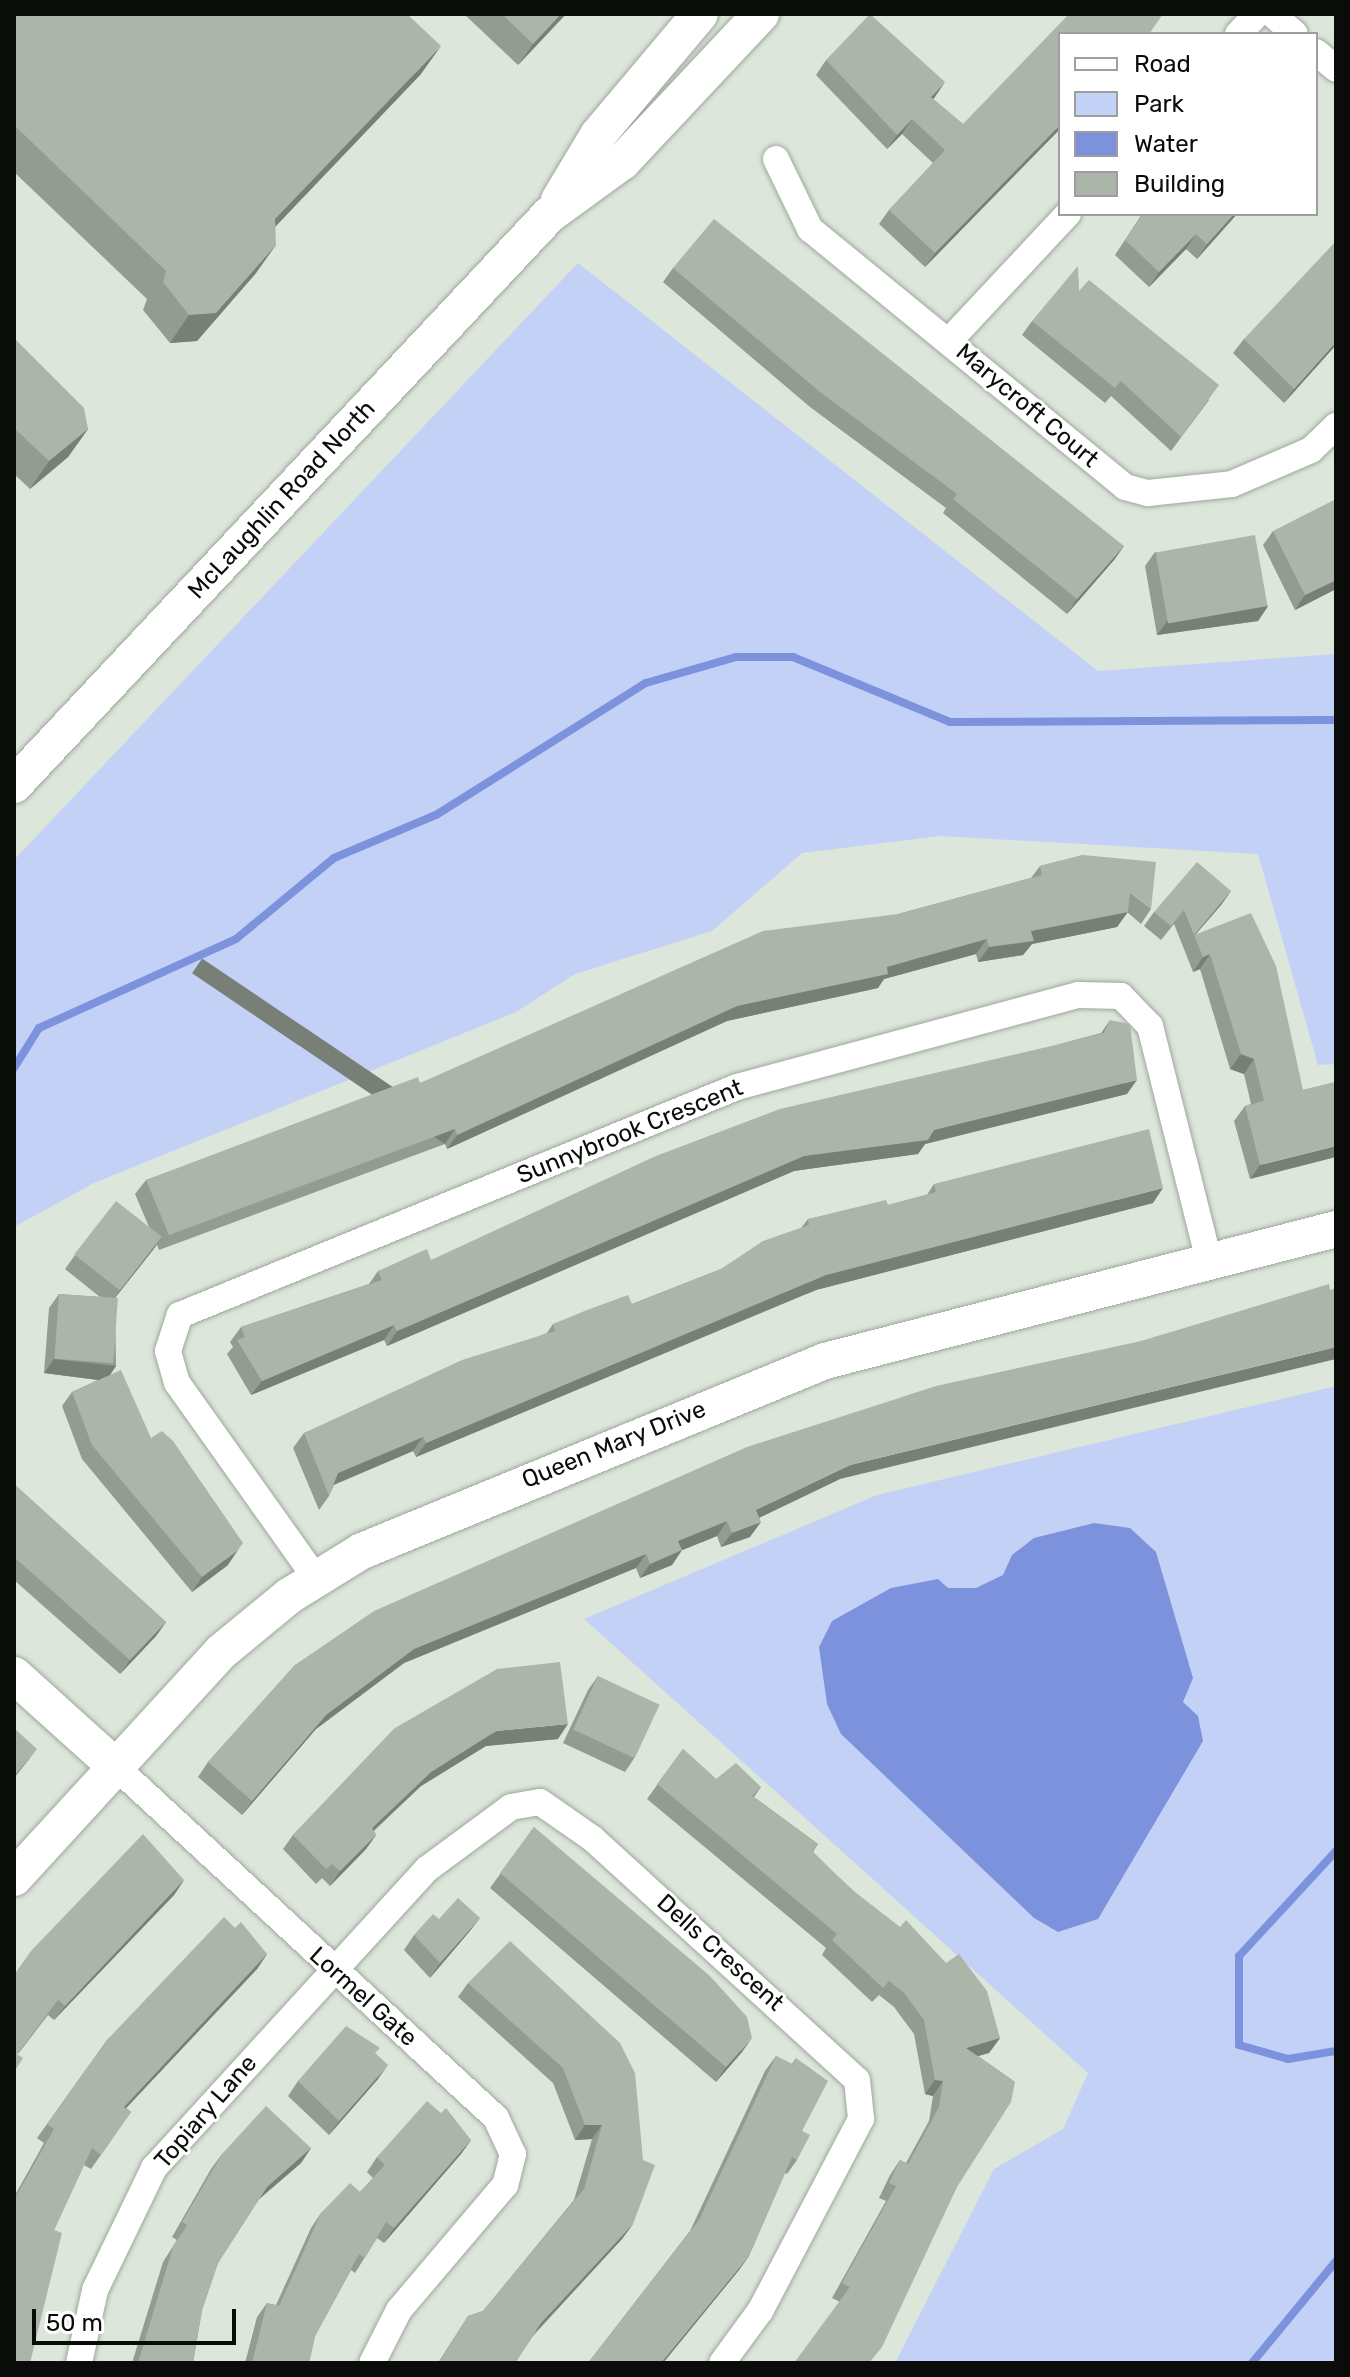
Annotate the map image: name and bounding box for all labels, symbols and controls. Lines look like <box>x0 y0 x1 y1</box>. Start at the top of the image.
legend <box>1058 32 1318 216</box>
text: Road <box>1134 50 1191 78</box>
text: Park <box>1134 90 1184 118</box>
text: Water <box>1134 130 1198 158</box>
text: Building <box>1134 170 1225 198</box>
street label: Marycroft Court <box>950 338 1104 474</box>
street label: McLaughlin Road North <box>183 395 381 605</box>
street label: Sunnybrook Crescent <box>513 1073 747 1191</box>
street label: Queen Mary Drive <box>518 1395 710 1495</box>
street label: Dells Crescent <box>651 1889 789 2017</box>
street label: Lormel Gate <box>303 1941 423 2053</box>
street label: Topiary Lane <box>149 2049 263 2175</box>
scale bar <box>36 2293 240 2343</box>
text: 50 m <box>46 2309 103 2337</box>

